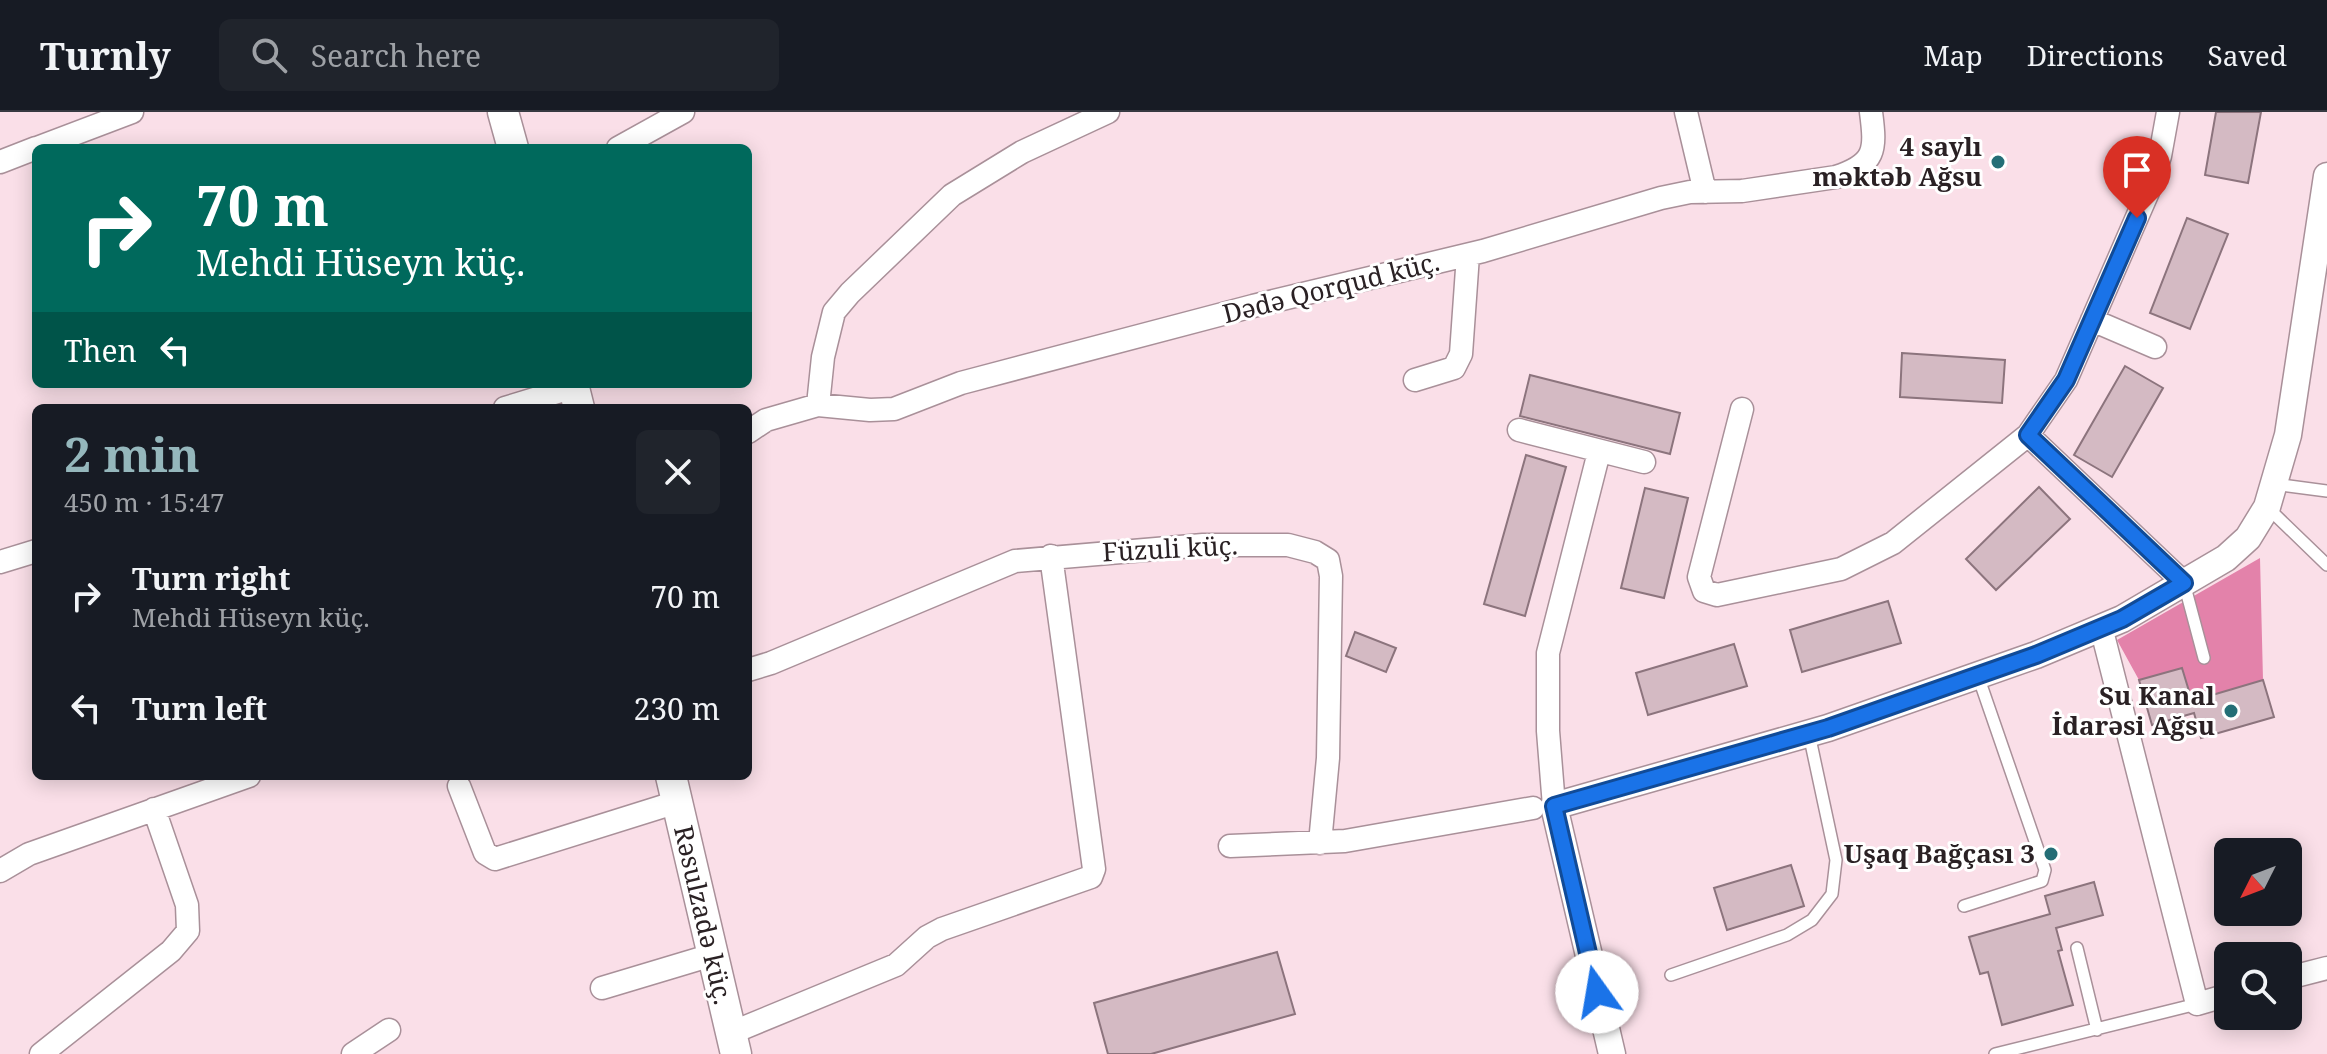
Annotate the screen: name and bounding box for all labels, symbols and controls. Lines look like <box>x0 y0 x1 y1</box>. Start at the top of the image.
search box <box>219 19 779 91</box>
text: Turnly <box>40 29 171 81</box>
icon: search <box>247 33 291 77</box>
text: Search here <box>311 35 481 76</box>
text: Map <box>1923 36 1983 74</box>
text: Directions <box>2027 36 2164 74</box>
text: Saved <box>2208 36 2287 74</box>
place label: 4 saylı məktəb Ağsu <box>1812 128 1982 194</box>
pin <box>2103 136 2171 218</box>
icon: arrive <box>2115 148 2159 192</box>
marker: 4 saylı məktəb Ağsu <box>1989 153 2007 171</box>
text: 70 m <box>196 166 329 242</box>
icon: right <box>64 176 168 280</box>
text: Mehdi Hüseyn küç. <box>196 238 525 287</box>
street label: Dədə Qorqud küç. <box>1219 243 1443 331</box>
icon: left <box>153 328 197 372</box>
text: Then <box>64 330 137 371</box>
text: 2 min <box>64 421 200 486</box>
button: close <box>636 430 720 514</box>
text: 450 m · 15:47 <box>64 484 225 520</box>
street label: Füzuli küç. <box>1101 526 1239 570</box>
text: Turn right <box>132 558 290 599</box>
icon: right <box>64 574 108 618</box>
text: 70 m <box>650 576 720 617</box>
text: Mehdi Hüseyn küç. <box>132 599 370 635</box>
place label: Su Kanal İdarəsi Ağsu <box>2052 677 2215 743</box>
icon: left <box>64 686 108 730</box>
text: Turn left <box>132 688 267 729</box>
text: 230 m <box>634 688 720 729</box>
marker: Su Kanal İdarəsi Ağsu <box>2222 702 2240 720</box>
street label: Rəsulzadə küç. <box>666 822 742 1008</box>
place label: Uşaq Bağçası 3 <box>1844 835 2035 871</box>
north arrow <box>2214 838 2302 926</box>
map controls <box>2214 838 2302 1030</box>
marker: Uşaq Bağçası 3 <box>2042 845 2060 863</box>
button: search <box>2214 942 2302 1030</box>
position arrow <box>1555 950 1639 1034</box>

